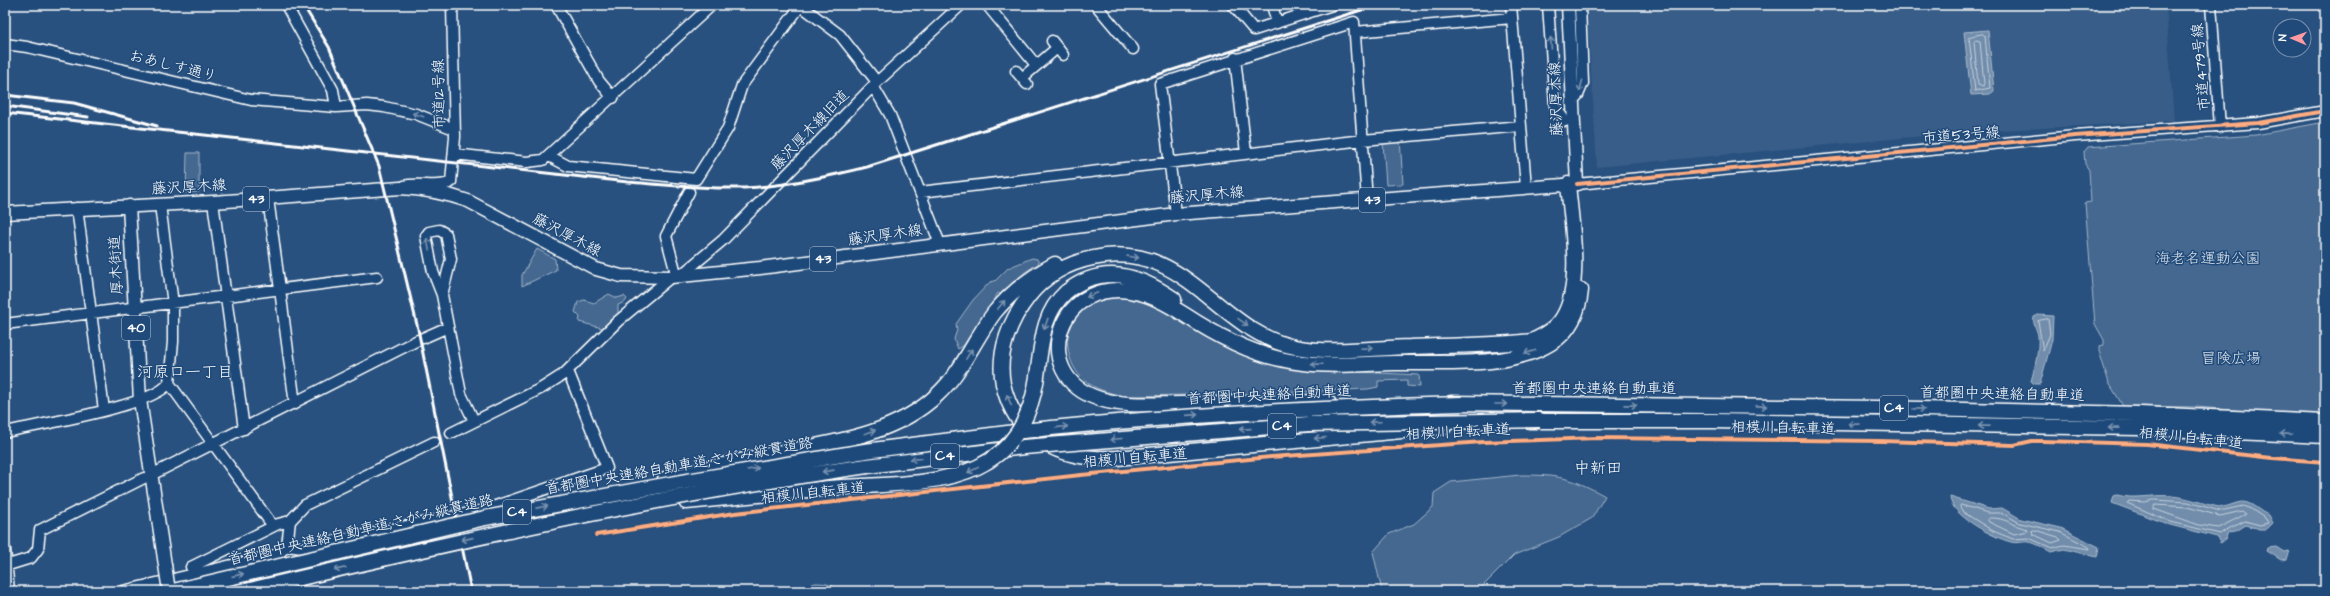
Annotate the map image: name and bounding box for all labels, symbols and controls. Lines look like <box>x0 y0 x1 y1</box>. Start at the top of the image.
north arrow <box>2272 18 2312 58</box>
street label: 市道479号線 <box>2187 22 2215 112</box>
text: N <box>2275 34 2290 41</box>
one-way arrow <box>1547 37 1554 50</box>
street label: おあしす通り <box>127 45 219 87</box>
street label: 市道12号線 <box>428 59 450 129</box>
street label: 藤沢厚木線 <box>1544 61 1568 137</box>
one-way arrow <box>1577 79 1585 92</box>
street label: 藤沢厚木線旧道 <box>766 85 854 175</box>
one-way arrow <box>412 111 425 118</box>
street label: 市道53号線 <box>1921 121 2001 149</box>
street label: 藤沢厚木線 <box>151 175 227 199</box>
street label: 藤沢厚木線 <box>1169 181 1245 209</box>
road number: 43 <box>243 187 269 211</box>
road number: 43 <box>1359 188 1385 212</box>
street label: 藤沢厚木線 <box>529 208 605 262</box>
street label: 藤沢厚木線 <box>846 219 924 251</box>
street label: 厚木街道 <box>104 234 128 296</box>
one-way arrow <box>424 238 432 251</box>
road number: 43 <box>810 247 836 271</box>
park label: 海老名運動公園 <box>2155 248 2261 269</box>
one-way arrow <box>1126 253 1139 261</box>
one-way arrow <box>1087 291 1099 299</box>
one-way arrow <box>996 300 1005 311</box>
road number: 40 <box>122 316 150 340</box>
one-way arrow <box>1041 318 1049 330</box>
one-way arrow <box>1237 318 1248 326</box>
one-way arrow <box>1360 345 1373 352</box>
one-way arrow <box>965 348 973 360</box>
park label: 冒険広場 <box>2201 348 2261 369</box>
one-way arrow <box>1524 349 1537 356</box>
one-way arrow <box>1311 360 1324 368</box>
district label: 河原口一丁目 <box>137 361 233 383</box>
street label: 首都圏中央連絡自動車道 <box>1511 378 1677 399</box>
street label: 首都圏中央連絡自動車道 <box>1186 380 1352 410</box>
street label: 首都圏中央連絡自動車道 <box>1919 382 2085 406</box>
one-way arrow <box>1004 395 1012 407</box>
road number: C4 <box>1880 396 1908 420</box>
one-way arrow <box>1494 400 1507 408</box>
one-way arrow <box>1624 401 1637 409</box>
one-way arrow <box>1754 402 1767 410</box>
one-way arrow <box>1912 405 1925 413</box>
one-way arrow <box>1185 412 1198 419</box>
road number: C4 <box>1268 414 1296 438</box>
street label: 相模川自転車道 <box>1730 417 1836 439</box>
one-way arrow <box>1369 418 1382 426</box>
street label: 相模川自転車道 <box>1405 419 1511 445</box>
one-way arrow <box>1848 420 1861 428</box>
one-way arrow <box>1978 422 1991 430</box>
street label: 相模川自転車道 <box>2138 422 2244 454</box>
one-way arrow <box>1055 423 1068 430</box>
one-way arrow <box>2108 424 2121 432</box>
one-way arrow <box>1239 425 1252 432</box>
one-way arrow <box>864 428 876 436</box>
one-way arrow <box>2280 430 2293 437</box>
street label: 首都圏中央連絡自動車道;さがみ縦貫道路 <box>543 432 815 500</box>
one-way arrow <box>1314 434 1327 442</box>
one-way arrow <box>1110 435 1123 442</box>
street label: 相模川自転車道 <box>1082 443 1188 473</box>
road number: C4 <box>931 444 959 468</box>
one-way arrow <box>910 455 923 463</box>
district label: 中新田 <box>1574 457 1622 479</box>
one-way arrow <box>746 465 759 473</box>
one-way arrow <box>822 467 835 475</box>
one-way arrow <box>968 467 980 474</box>
street label: 相模川自転車道 <box>760 477 866 509</box>
street label: 首都圏中央連絡自動車道;さがみ縦貫道路 <box>226 489 496 571</box>
road number: C4 <box>503 500 531 524</box>
one-way arrow <box>535 503 548 511</box>
one-way arrow <box>460 536 473 544</box>
one-way arrow <box>334 565 347 573</box>
one-way arrow <box>231 571 244 579</box>

